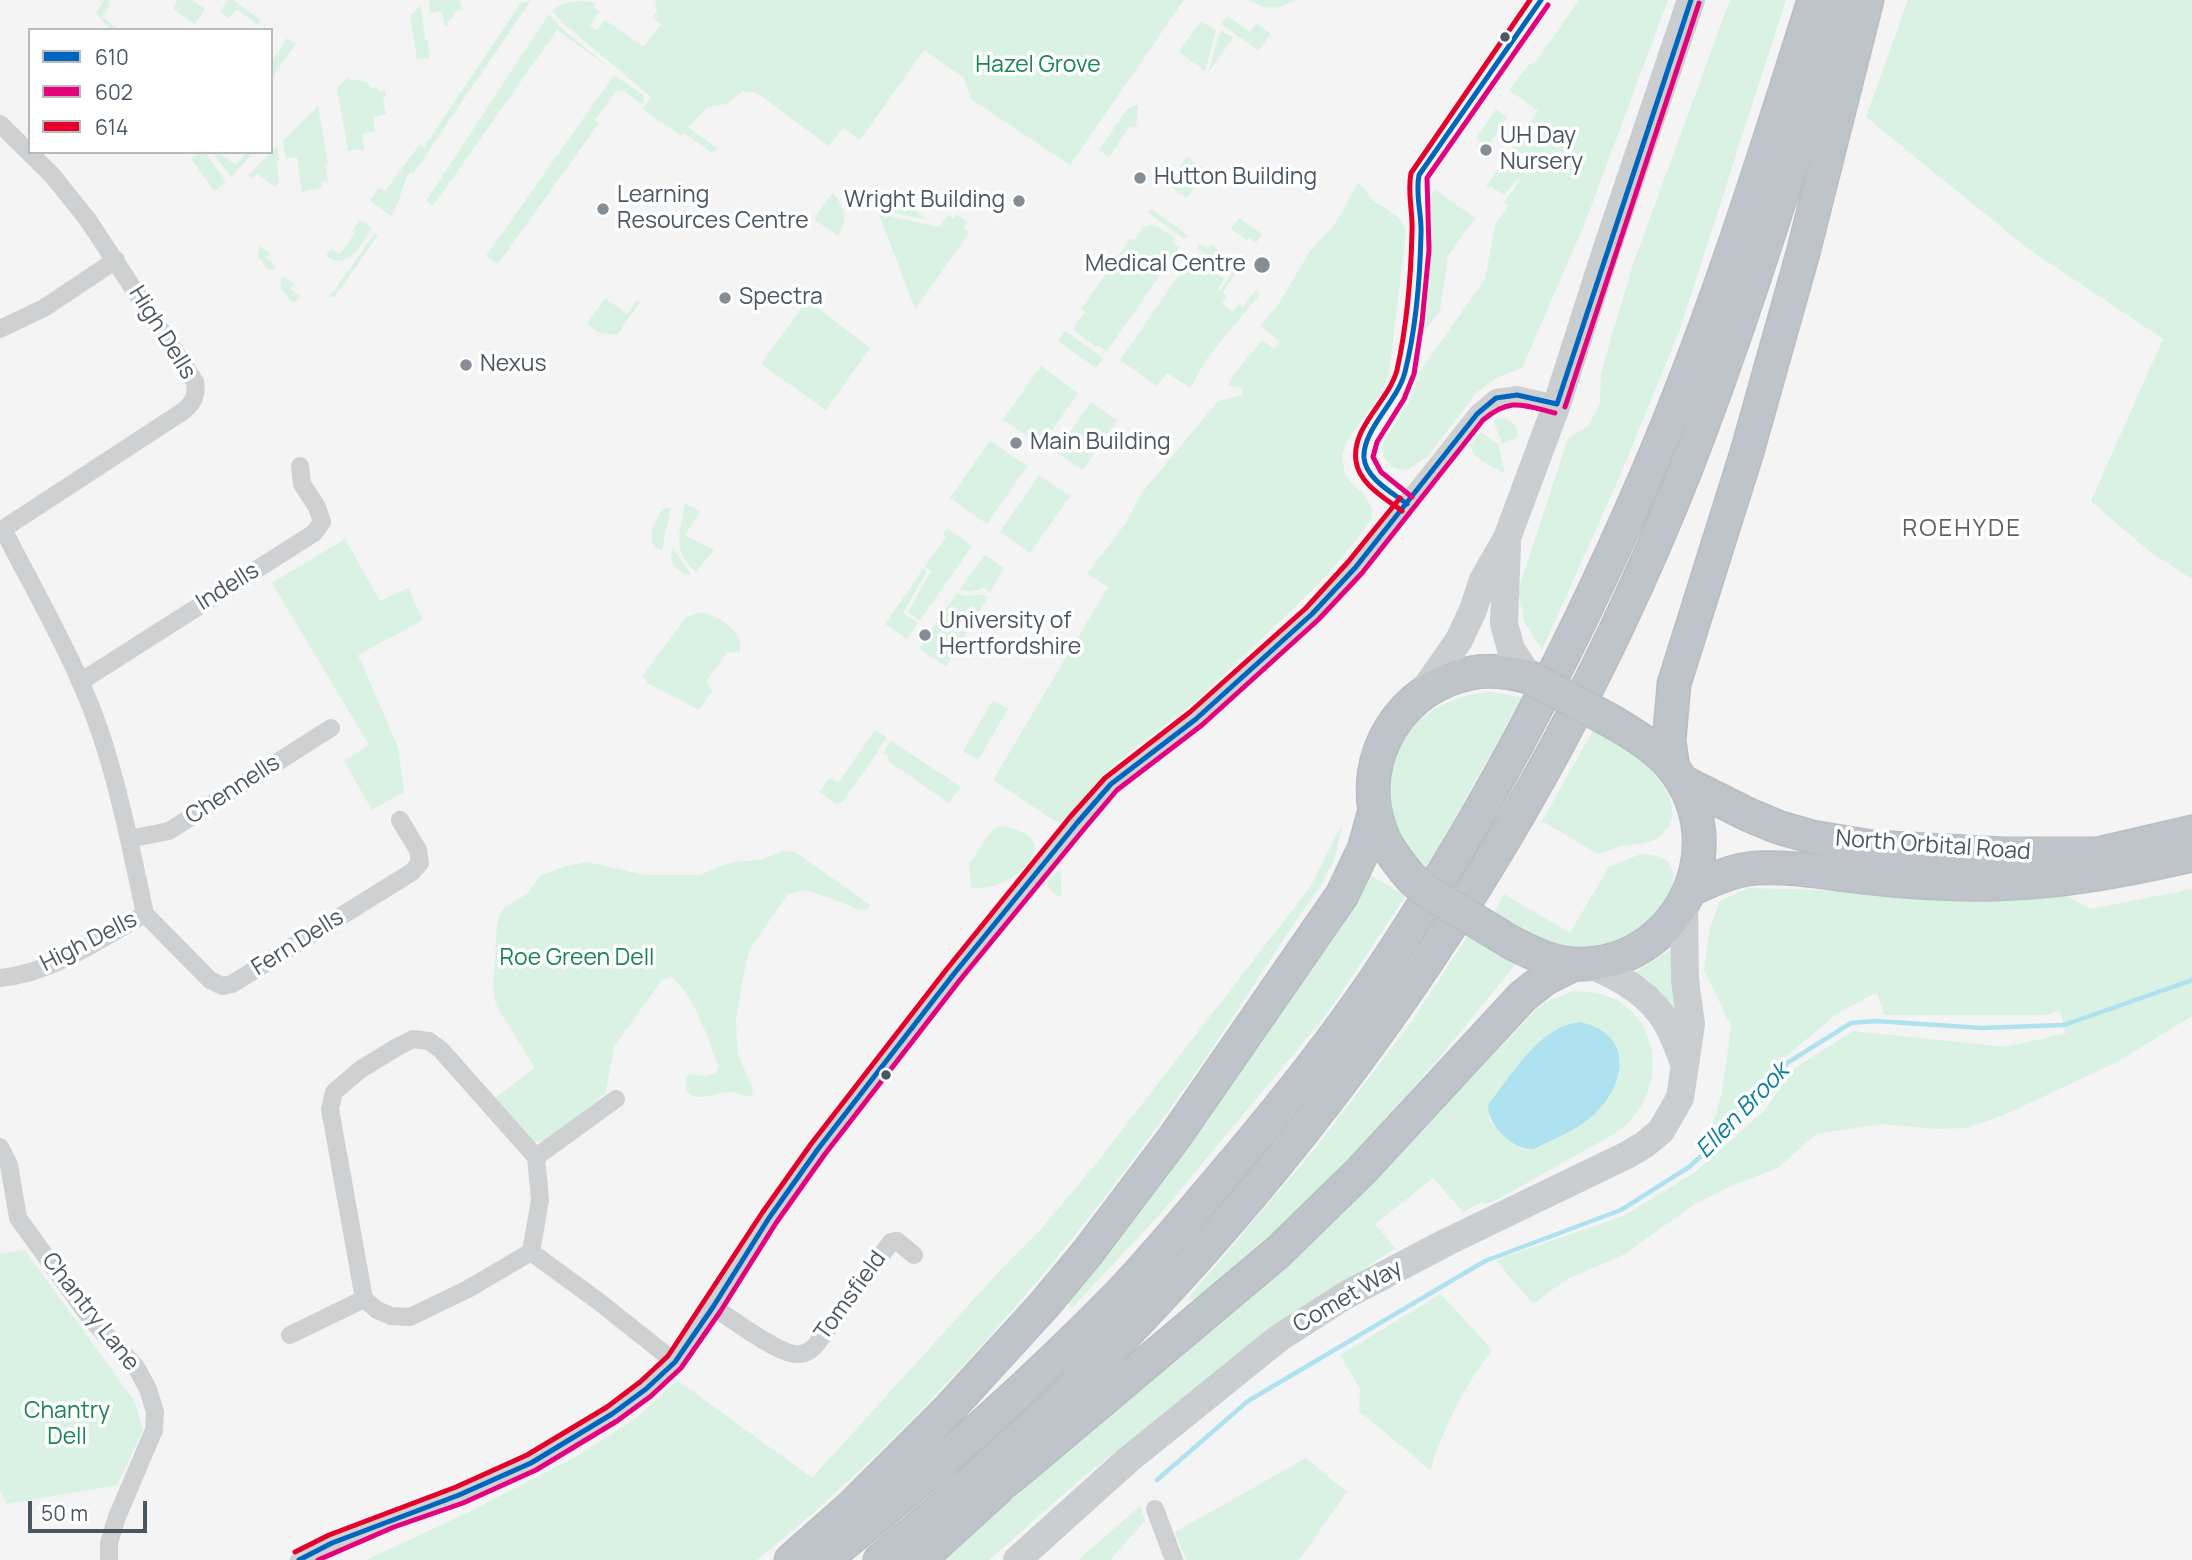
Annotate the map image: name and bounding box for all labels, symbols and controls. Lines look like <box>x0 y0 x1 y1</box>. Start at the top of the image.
legend <box>28 28 273 154</box>
unlabelled marker <box>1498 30 1512 44</box>
text: 610 <box>95 43 129 71</box>
park label: Hazel Grove <box>975 52 1101 80</box>
text: 602 <box>95 78 133 106</box>
text: 614 <box>95 113 128 141</box>
place label: UH Day Nursery <box>1500 123 1583 177</box>
marker: UH Day Nursery <box>1478 142 1494 158</box>
place label: Hutton Building <box>1154 164 1317 192</box>
marker: Hutton Building <box>1132 170 1148 186</box>
place label: Learning Resources Centre <box>617 182 809 236</box>
place label: Wright Building <box>844 187 1005 215</box>
marker: Wright Building <box>1011 193 1027 209</box>
marker: Learning Resources Centre <box>595 201 611 217</box>
place label: Medical Centre <box>1085 251 1246 279</box>
marker: Medical Centre <box>1252 255 1272 275</box>
street label: High Dells <box>123 281 201 385</box>
place label: Spectra <box>739 284 823 312</box>
marker: Spectra <box>717 290 733 306</box>
place label: Nexus <box>480 351 547 379</box>
marker: Nexus <box>458 357 474 373</box>
place label: Main Building <box>1030 429 1171 457</box>
marker: Main Building <box>1008 435 1024 451</box>
district label: ROEHYDE <box>1903 515 2021 543</box>
street label: Indells <box>191 557 265 617</box>
place label: University of Hertfordshire <box>939 608 1081 662</box>
marker: University of Hertfordshire <box>917 627 933 643</box>
street label: Chennells <box>181 749 285 831</box>
street label: North Orbital Road <box>1835 825 2031 867</box>
street label: Fern Dells <box>247 904 349 982</box>
street label: High Dells <box>36 906 142 978</box>
park label: Roe Green Dell <box>500 945 654 973</box>
water label: Ellen Brook <box>1691 1057 1795 1165</box>
unlabelled marker <box>879 1068 893 1082</box>
street label: Tomsfield <box>809 1246 893 1346</box>
street label: Chantry Lane <box>35 1247 145 1377</box>
street label: Comet Way <box>1289 1255 1407 1339</box>
park label: Chantry Dell <box>24 1398 110 1452</box>
scale bar <box>32 1486 150 1530</box>
text: 50 m <box>41 1499 88 1527</box>

